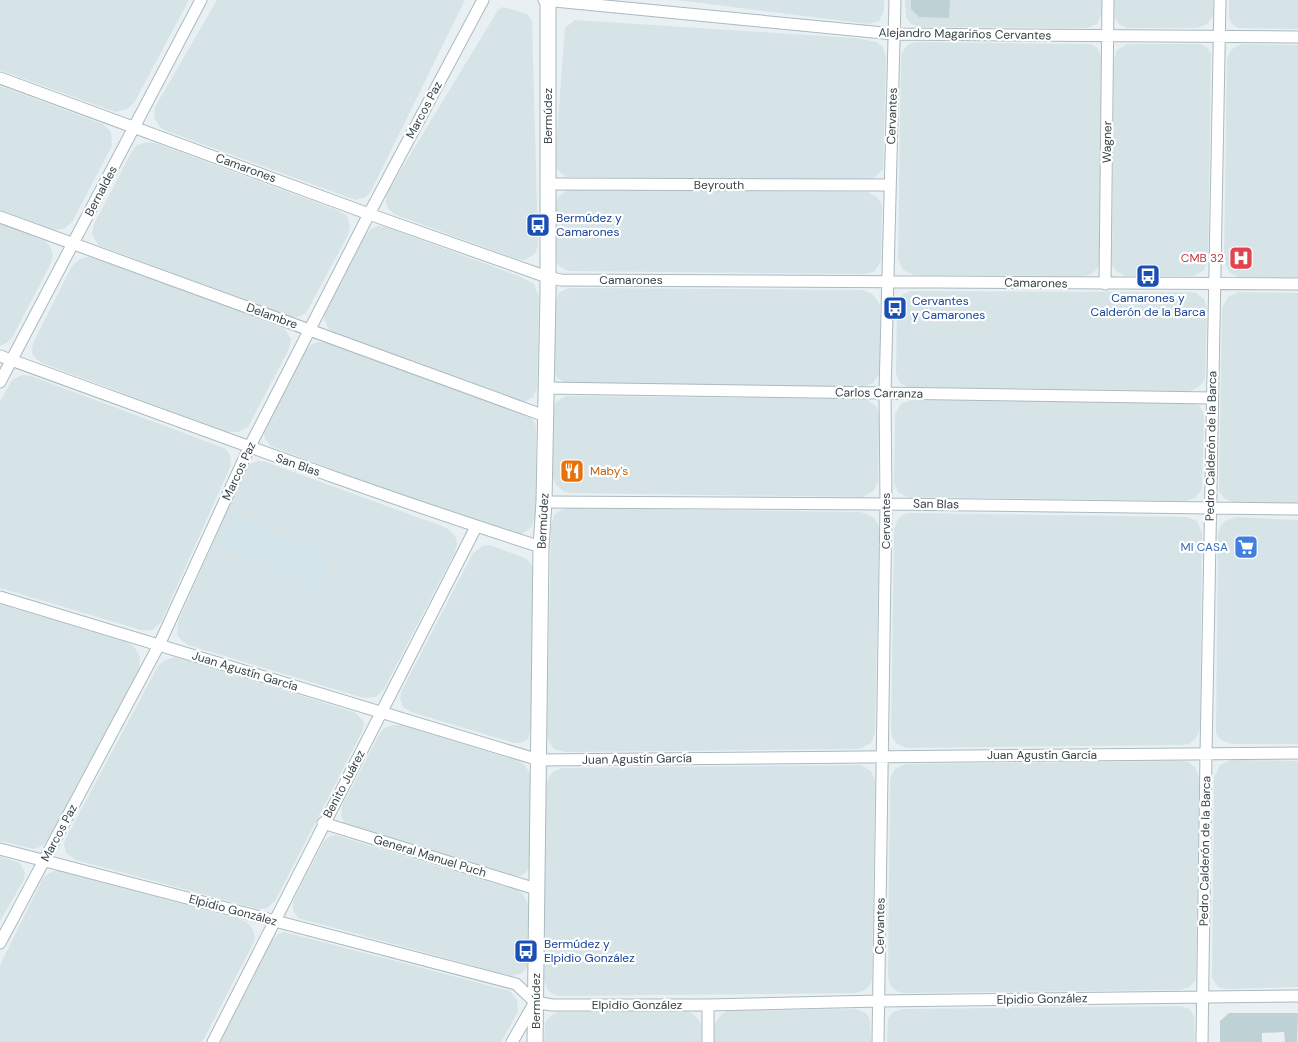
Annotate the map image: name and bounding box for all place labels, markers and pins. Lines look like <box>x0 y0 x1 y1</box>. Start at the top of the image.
place label: Bermúdez y Camarones <box>556 210 622 240</box>
bus stop icon: Bermúdez y Camarones <box>525 212 551 238</box>
hospital icon: CMB 32 <box>1228 245 1254 271</box>
place label: CMB 32 <box>1181 250 1224 266</box>
bus stop icon: Camarones y Calderón de la Barca <box>1135 263 1161 289</box>
place label: Camarones y Calderón de la Barca <box>1091 290 1205 320</box>
place label: Cervantes y Camarones <box>912 293 985 323</box>
bus stop icon: Cervantes y Camarones <box>882 295 908 321</box>
restaurant icon: Maby's <box>559 458 585 484</box>
place label: Maby's <box>590 463 628 479</box>
supermarket icon: MI CASA <box>1233 534 1259 560</box>
place label: MI CASA <box>1181 539 1228 555</box>
place label: Bermúdez y Elpidio González <box>544 936 635 966</box>
bus stop icon: Bermúdez y Elpidio González <box>513 938 539 964</box>

